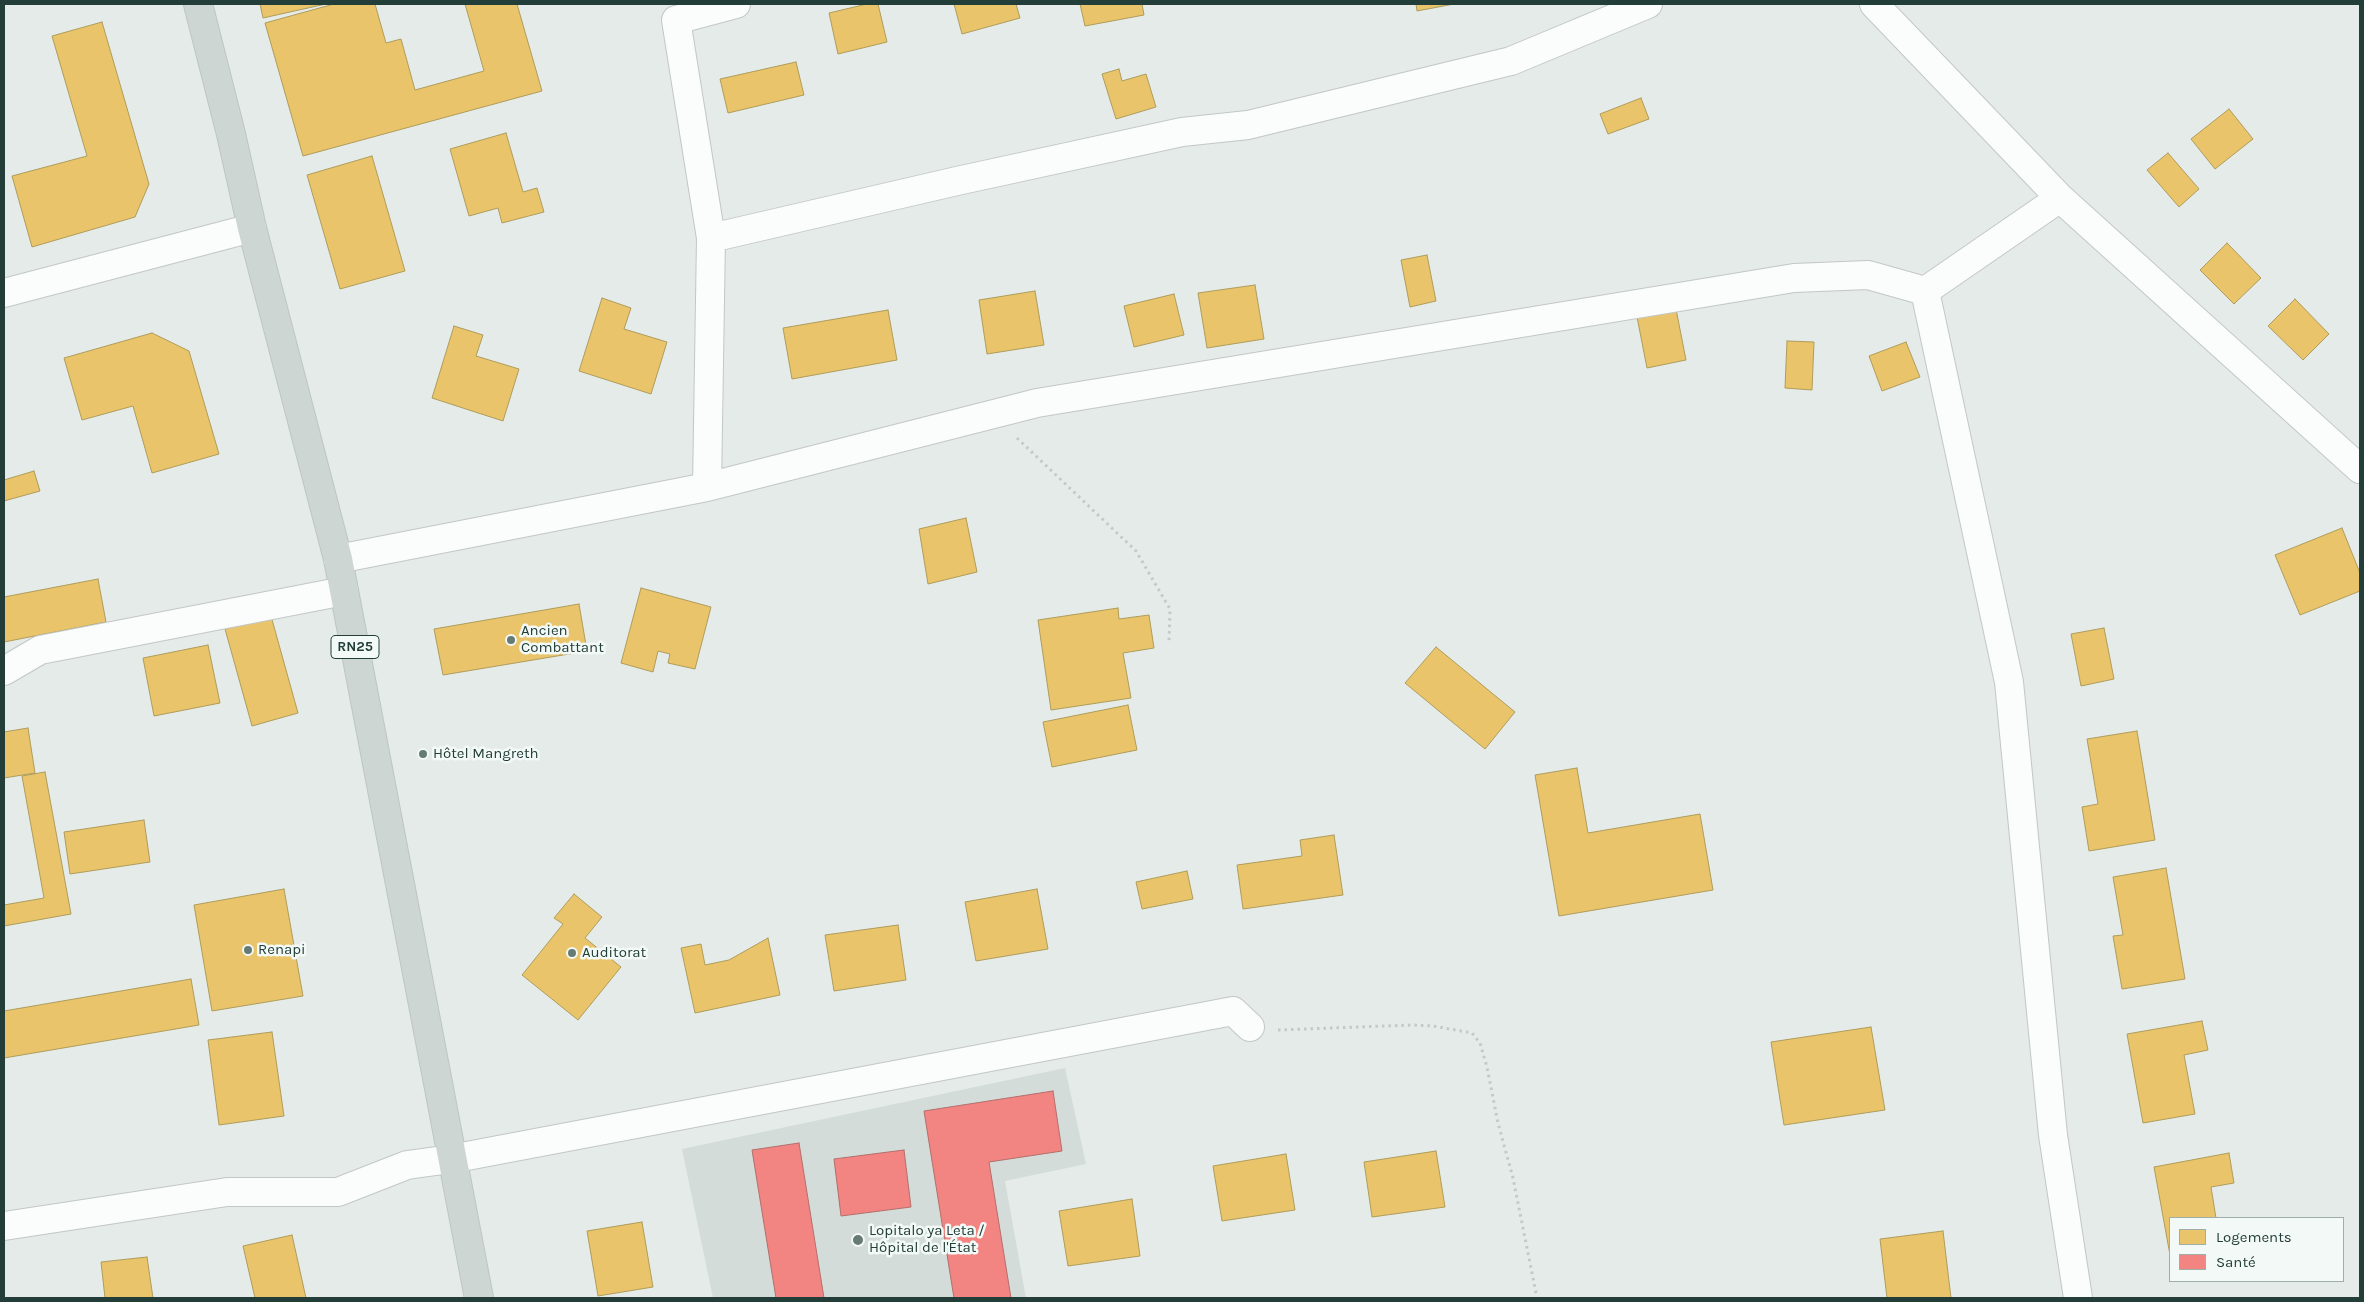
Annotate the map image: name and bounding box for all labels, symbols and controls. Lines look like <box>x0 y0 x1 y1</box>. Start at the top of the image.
place label: Ancien Combattant <box>521 622 604 657</box>
marker: Ancien Combattant <box>505 634 517 646</box>
road number: RN25 <box>331 636 379 659</box>
place label: Hôtel Mangreth <box>433 745 539 763</box>
marker: Hôtel Mangreth <box>417 748 429 760</box>
place label: Renapi <box>258 941 305 959</box>
marker: Renapi <box>242 944 254 956</box>
place label: Auditorat <box>582 944 646 962</box>
marker: Auditorat <box>566 947 578 959</box>
legend <box>2169 1217 2344 1282</box>
place label: Lopitalo ya Leta / Hôpital de l'État <box>869 1222 985 1257</box>
text: Logements <box>2216 1228 2292 1246</box>
marker: Lopitalo ya Leta / Hôpital de l'État <box>851 1233 865 1247</box>
text: Santé <box>2216 1253 2256 1271</box>

